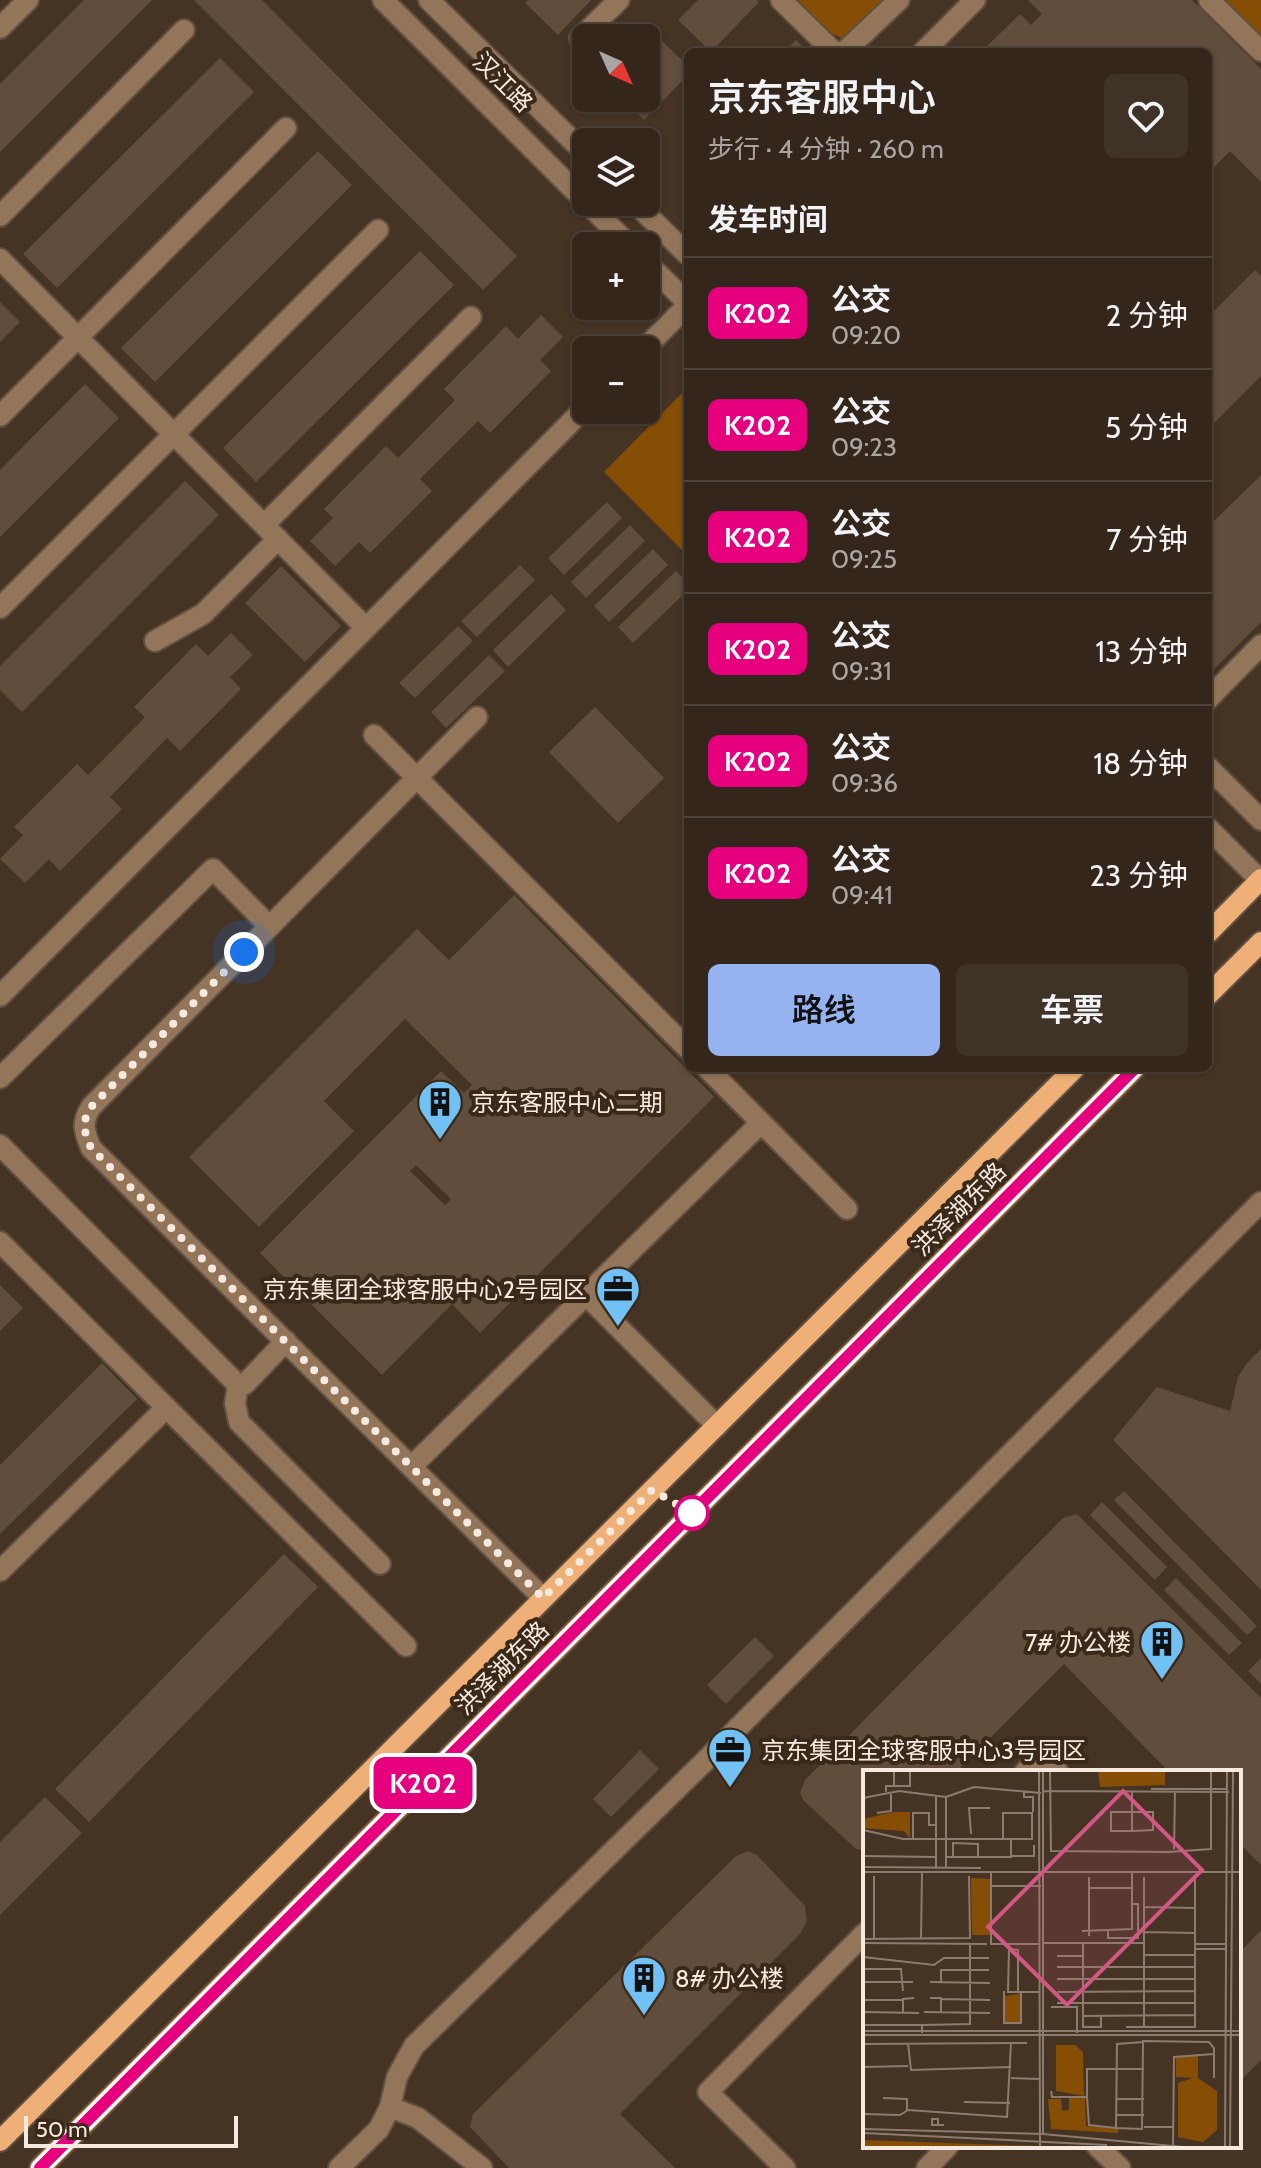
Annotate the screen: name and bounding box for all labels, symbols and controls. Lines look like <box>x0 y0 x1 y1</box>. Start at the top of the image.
north arrow <box>572 24 660 112</box>
map controls <box>572 24 660 424</box>
street label: 汉江路 <box>467 46 539 118</box>
text: 京东客服中心 <box>708 74 936 121</box>
button: heart <box>1104 74 1188 158</box>
button: layers <box>572 128 660 216</box>
text: 步行 · 4 分钟 · 260 m <box>708 133 944 165</box>
text: 发车时间 <box>708 201 828 238</box>
button: + <box>572 232 660 320</box>
text: 公交 <box>831 281 891 318</box>
text: K202 <box>724 296 791 330</box>
text: 2 分钟 <box>1106 297 1188 334</box>
text: 09:20 <box>831 319 901 351</box>
button: − <box>572 336 660 424</box>
text: 公交 <box>831 393 891 430</box>
text: K202 <box>724 408 791 442</box>
text: 5 分钟 <box>1105 409 1188 446</box>
text: 09:23 <box>831 431 897 463</box>
text: 公交 <box>831 505 891 542</box>
text: K202 <box>724 520 791 554</box>
text: 7 分钟 <box>1106 521 1188 558</box>
text: 09:25 <box>831 543 897 575</box>
text: 公交 <box>831 617 891 654</box>
text: K202 <box>724 632 791 666</box>
text: 13 分钟 <box>1095 633 1188 670</box>
text: 09:31 <box>831 655 892 687</box>
text: 公交 <box>831 729 891 766</box>
text: K202 <box>724 744 791 778</box>
text: 18 分钟 <box>1093 745 1188 782</box>
text: 09:36 <box>831 767 898 799</box>
text: 公交 <box>831 841 891 878</box>
text: K202 <box>724 856 791 890</box>
text: 23 分钟 <box>1089 857 1188 894</box>
text: 09:41 <box>831 879 893 911</box>
your location <box>224 932 264 972</box>
button: 路线 <box>708 964 940 1056</box>
button: 车票 <box>956 964 1188 1056</box>
building icon: 京东客服中心二期 <box>416 1078 464 1141</box>
place label: 京东客服中心二期 <box>471 1088 663 1117</box>
street label: 洪泽湖东路 <box>906 1156 1012 1262</box>
office icon: 京东集团全球客服中心2号园区 <box>594 1265 642 1328</box>
place label: 京东集团全球客服中心2号园区 <box>262 1275 587 1304</box>
unlabelled marker <box>675 1496 709 1530</box>
street label: 洪泽湖东路 <box>449 1615 555 1721</box>
building icon: 7# 办公楼 <box>1138 1618 1186 1681</box>
place label: 7# 办公楼 <box>1025 1628 1131 1657</box>
office icon: 京东集团全球客服中心3号园区 <box>706 1726 754 1789</box>
place label: 京东集团全球客服中心3号园区 <box>761 1736 1086 1765</box>
line badge: K202 <box>367 1757 479 1809</box>
text: K202 <box>390 1766 456 1800</box>
inset map <box>863 1770 1241 2148</box>
building icon: 8# 办公楼 <box>620 1954 668 2017</box>
place label: 8# 办公楼 <box>675 1964 784 1993</box>
scale bar <box>24 2112 238 2148</box>
text: 50 m <box>36 2116 88 2143</box>

